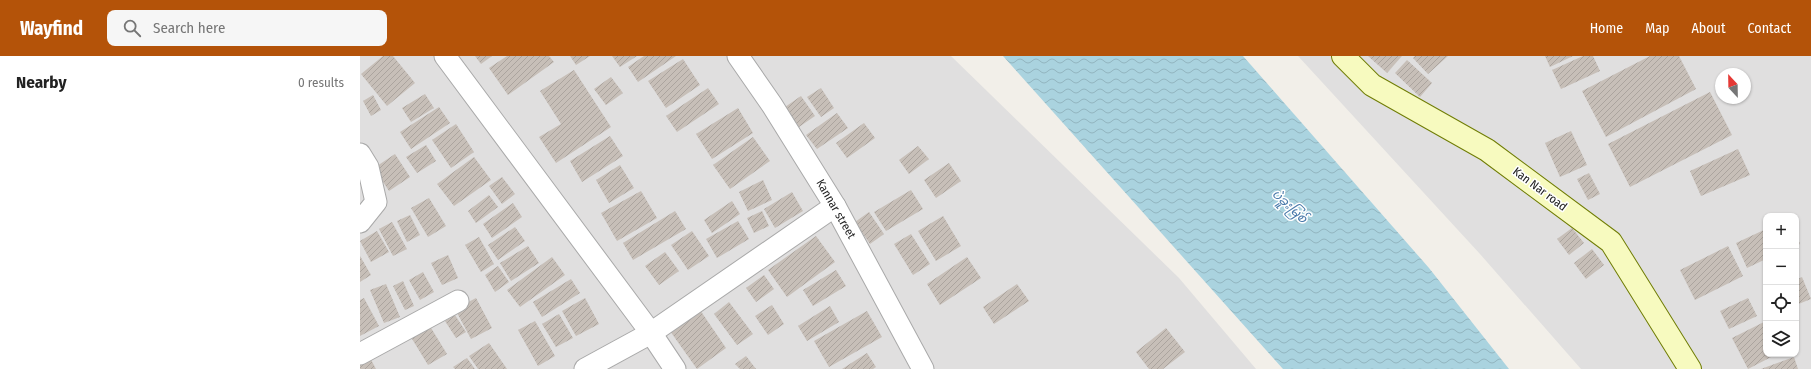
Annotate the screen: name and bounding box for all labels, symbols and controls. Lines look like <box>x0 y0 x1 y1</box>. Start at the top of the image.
search box <box>107 10 387 46</box>
text: Wayfind <box>20 17 83 40</box>
icon: search <box>121 17 143 39</box>
text: Search here <box>153 19 225 37</box>
text: Home <box>1590 20 1623 37</box>
text: Map <box>1645 20 1669 37</box>
text: About <box>1691 20 1726 37</box>
text: Contact <box>1748 20 1791 37</box>
north arrow <box>1715 68 1751 104</box>
text: Nearby <box>16 72 67 93</box>
text: 0 results <box>298 75 344 90</box>
street label: Kan Nar road <box>1510 164 1570 214</box>
street label: Kannar street <box>813 177 859 241</box>
water label: ပဲခူးမြစ် <box>1267 185 1313 230</box>
map controls <box>1763 213 1799 357</box>
button: + <box>1763 213 1799 249</box>
button: − <box>1763 249 1799 285</box>
button: locate <box>1763 285 1799 321</box>
button: layers <box>1763 321 1799 357</box>

